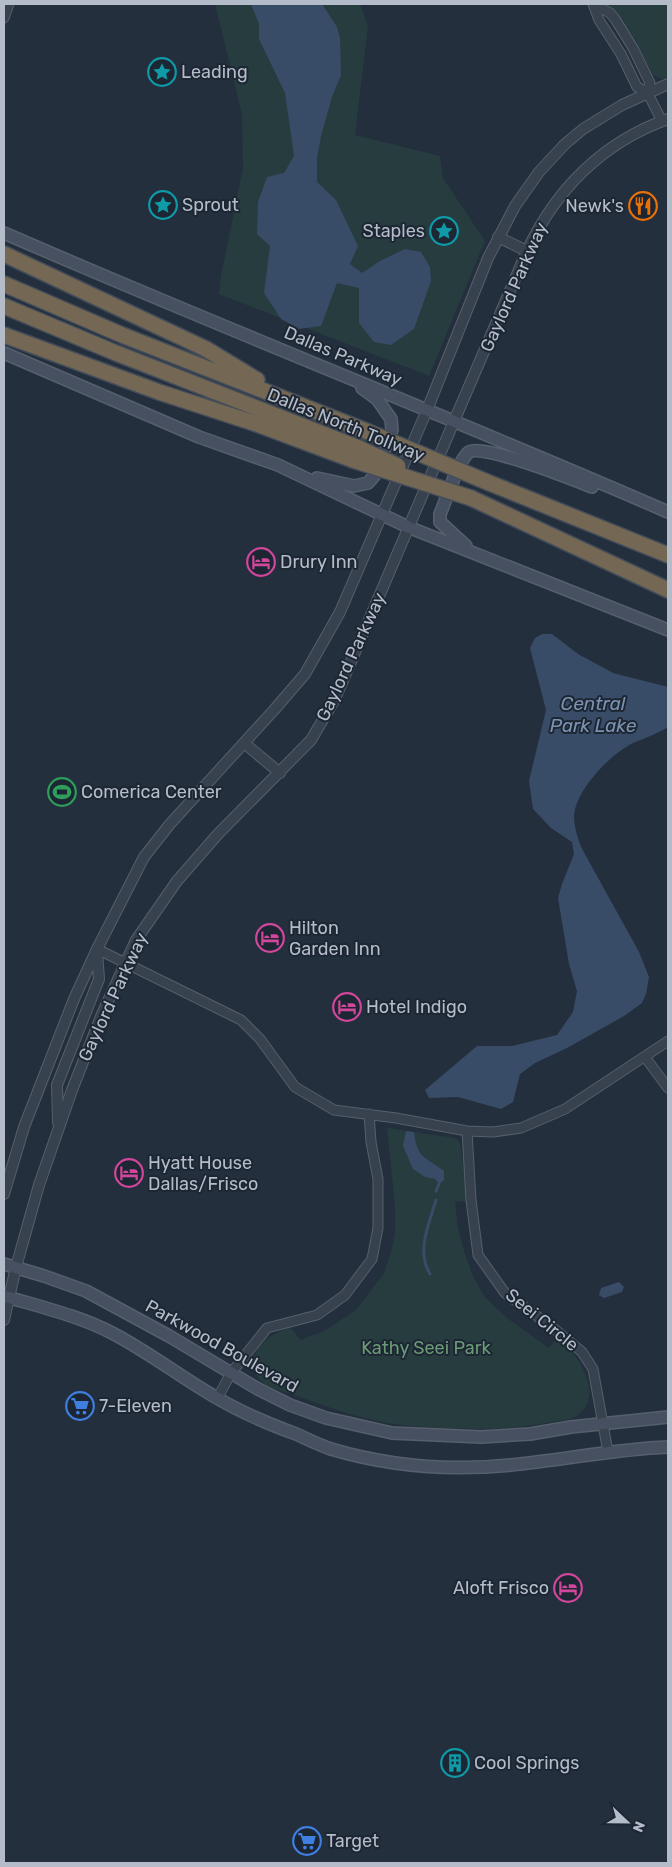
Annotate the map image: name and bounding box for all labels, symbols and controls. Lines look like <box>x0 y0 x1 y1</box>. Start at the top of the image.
place icon: Leading <box>147 57 177 87</box>
place label: Leading <box>181 61 248 83</box>
place icon: Sprout <box>148 190 178 220</box>
restaurant icon: Newk's <box>628 191 658 221</box>
place label: Sprout <box>182 194 239 216</box>
place label: Newk's <box>565 195 624 217</box>
place icon: Staples <box>429 216 459 246</box>
street label: Gaylord Parkway <box>476 219 552 355</box>
place label: Staples <box>362 220 425 242</box>
street label: Dallas Parkway <box>281 321 405 391</box>
street label: Dallas North Tollway <box>264 383 428 467</box>
hotel icon: Drury Inn <box>246 547 276 577</box>
place label: Drury Inn <box>280 551 358 573</box>
street label: Gaylord Parkway <box>312 589 391 725</box>
water label: Central Park Lake <box>550 692 637 737</box>
sports icon: Comerica Center <box>47 777 77 807</box>
place label: Comerica Center <box>81 781 222 803</box>
place label: Hilton Garden Inn <box>289 917 381 960</box>
hotel icon: Hilton Garden Inn <box>255 923 285 953</box>
street label: Gaylord Parkway <box>74 929 153 1065</box>
hotel icon: Hotel Indigo <box>332 992 362 1022</box>
place label: Hotel Indigo <box>366 996 467 1018</box>
place label: Hyatt House Dallas/Frisco <box>148 1152 258 1195</box>
hotel icon: Hyatt House Dallas/Frisco <box>114 1158 144 1188</box>
street label: Seei Circle <box>501 1284 583 1356</box>
street label: Parkwood Boulevard <box>142 1295 302 1397</box>
park label: Kathy Seei Park <box>361 1337 492 1359</box>
supermarket icon: 7-Eleven <box>65 1391 95 1421</box>
place label: 7-Eleven <box>99 1395 172 1417</box>
hotel icon: Aloft Frisco <box>553 1573 583 1603</box>
place label: Aloft Frisco <box>453 1577 549 1599</box>
building icon: Cool Springs <box>440 1748 470 1778</box>
place label: Cool Springs <box>474 1752 579 1774</box>
north arrow <box>602 1797 652 1847</box>
text: N <box>629 1819 648 1835</box>
supermarket icon: Target <box>292 1826 322 1856</box>
place label: Target <box>326 1830 379 1852</box>

